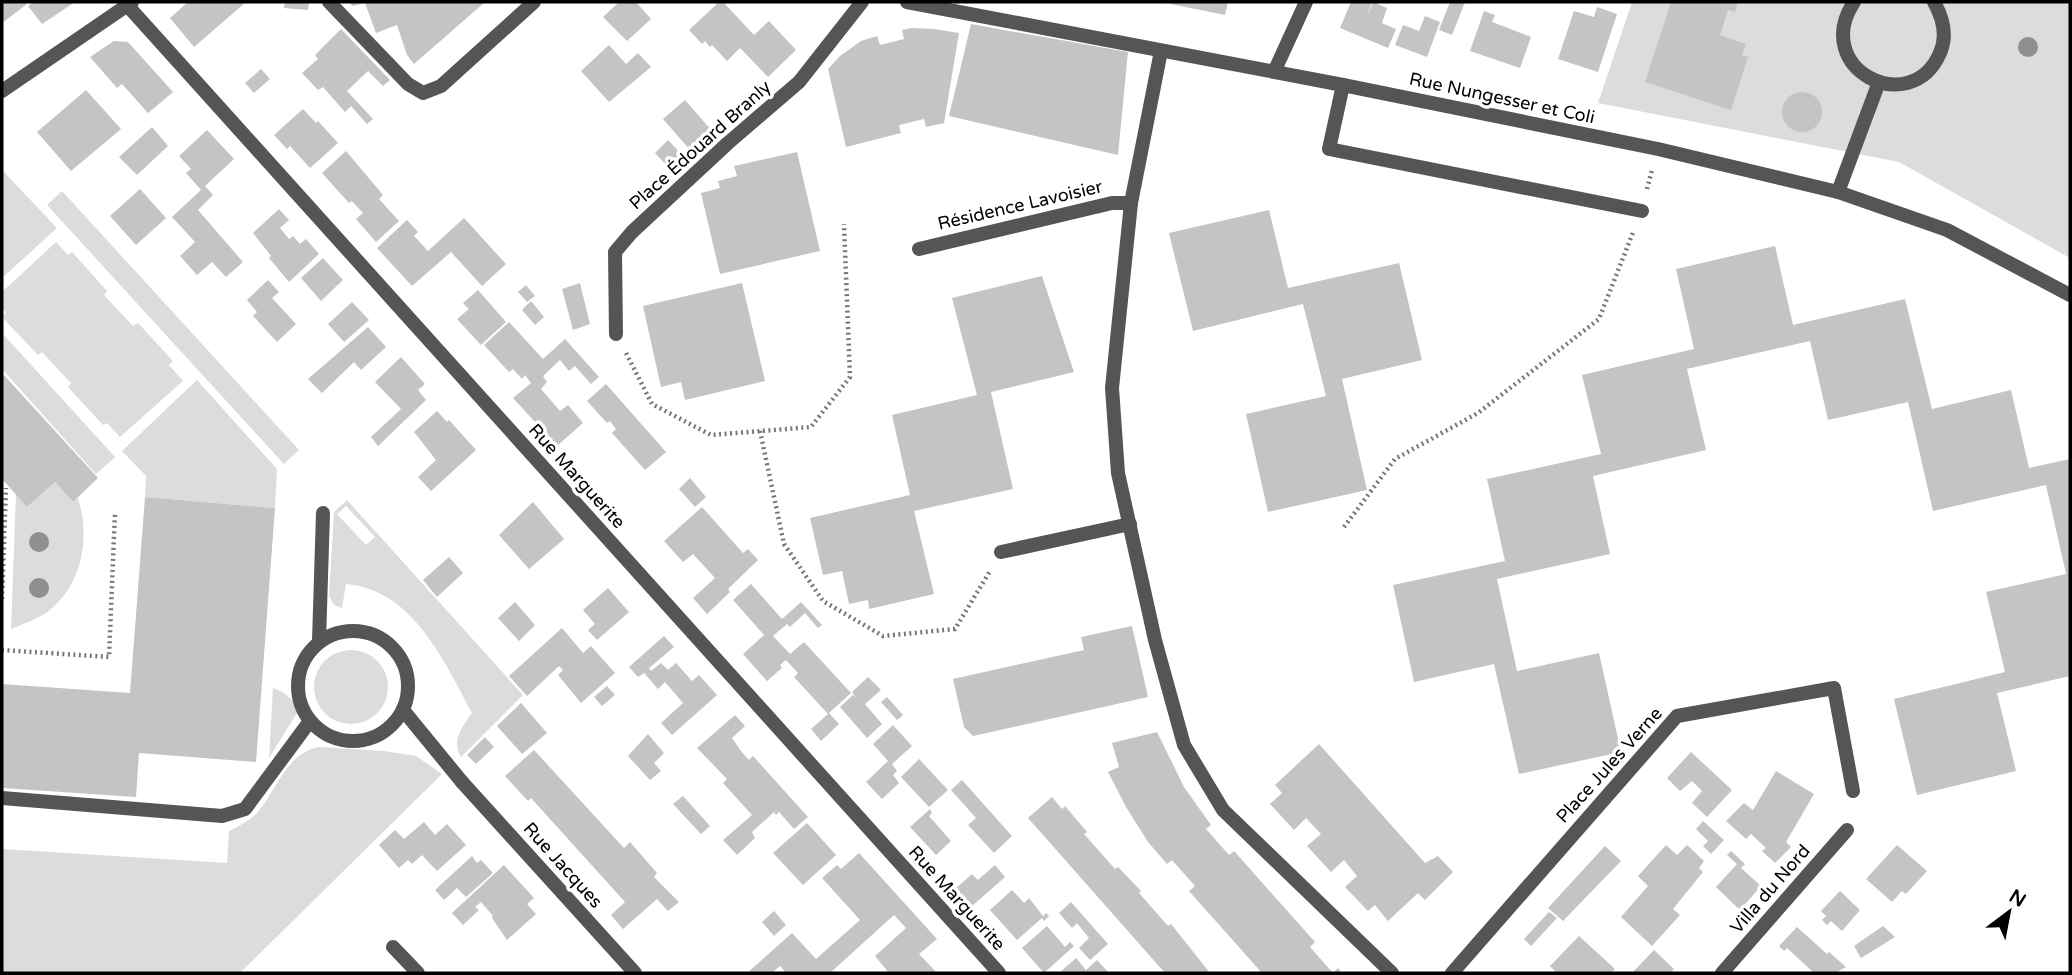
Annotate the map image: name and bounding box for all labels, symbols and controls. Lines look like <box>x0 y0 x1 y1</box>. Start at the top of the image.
street label: Rue Nungesser et Coli <box>1407 68 1597 128</box>
street label: Place Édouard Branly <box>625 75 776 214</box>
street label: Résidence Lavoisier <box>935 175 1105 235</box>
street label: Rue Marguerite <box>524 419 630 533</box>
street label: Place Jules Verne <box>1551 703 1667 827</box>
street label: Rue Jacques <box>519 818 607 912</box>
street label: Villa du Nord <box>1725 840 1815 938</box>
street label: Rue Marguerite <box>904 841 1010 955</box>
north arrow <box>1974 877 2044 947</box>
text: N <box>2005 885 2030 912</box>

